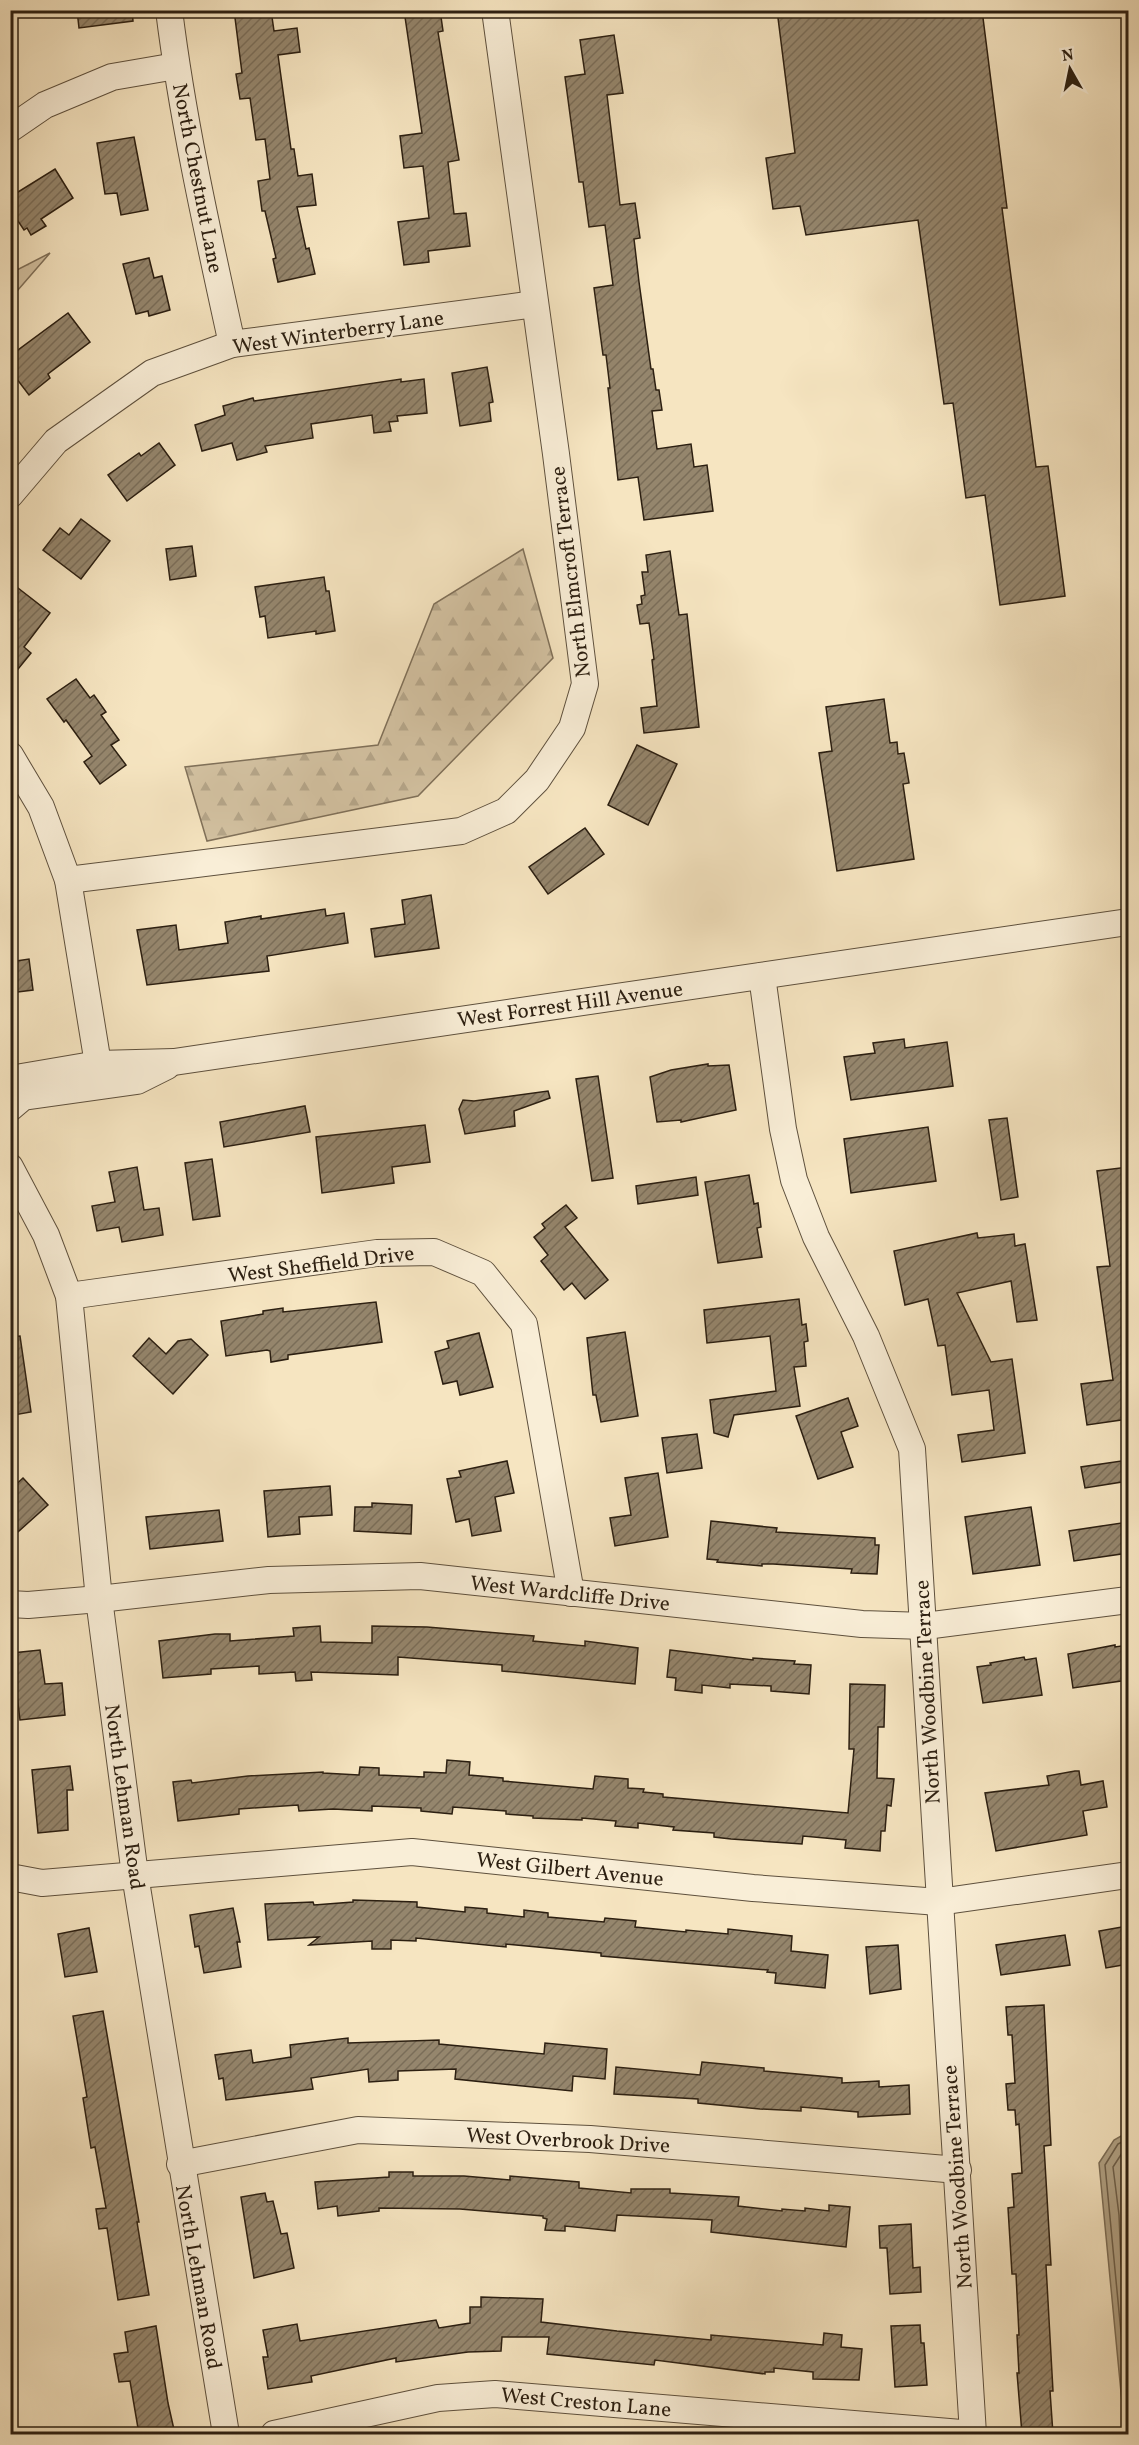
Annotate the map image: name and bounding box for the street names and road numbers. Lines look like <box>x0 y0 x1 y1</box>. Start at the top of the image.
street label: North Chestnut Lane <box>164 81 229 276</box>
street label: West Winterberry Lane <box>231 304 446 363</box>
street label: North Elmcroft Terrace <box>544 464 599 679</box>
street label: West Forrest Hill Avenue <box>456 975 685 1036</box>
street label: West Sheffield Drive <box>226 1240 416 1291</box>
street label: West Wardcliffe Drive <box>468 1570 671 1619</box>
street label: North Woodbine Terrace <box>908 1579 949 1805</box>
street label: North Lehman Road <box>96 1703 151 1892</box>
street label: West Gilbert Avenue <box>475 1846 665 1895</box>
street label: North Woodbine Terrace <box>936 2064 981 2290</box>
street label: West Overbrook Drive <box>465 2122 671 2161</box>
street label: North Lehman Road <box>167 2183 228 2372</box>
street label: West Creston Lane <box>499 2382 672 2425</box>

